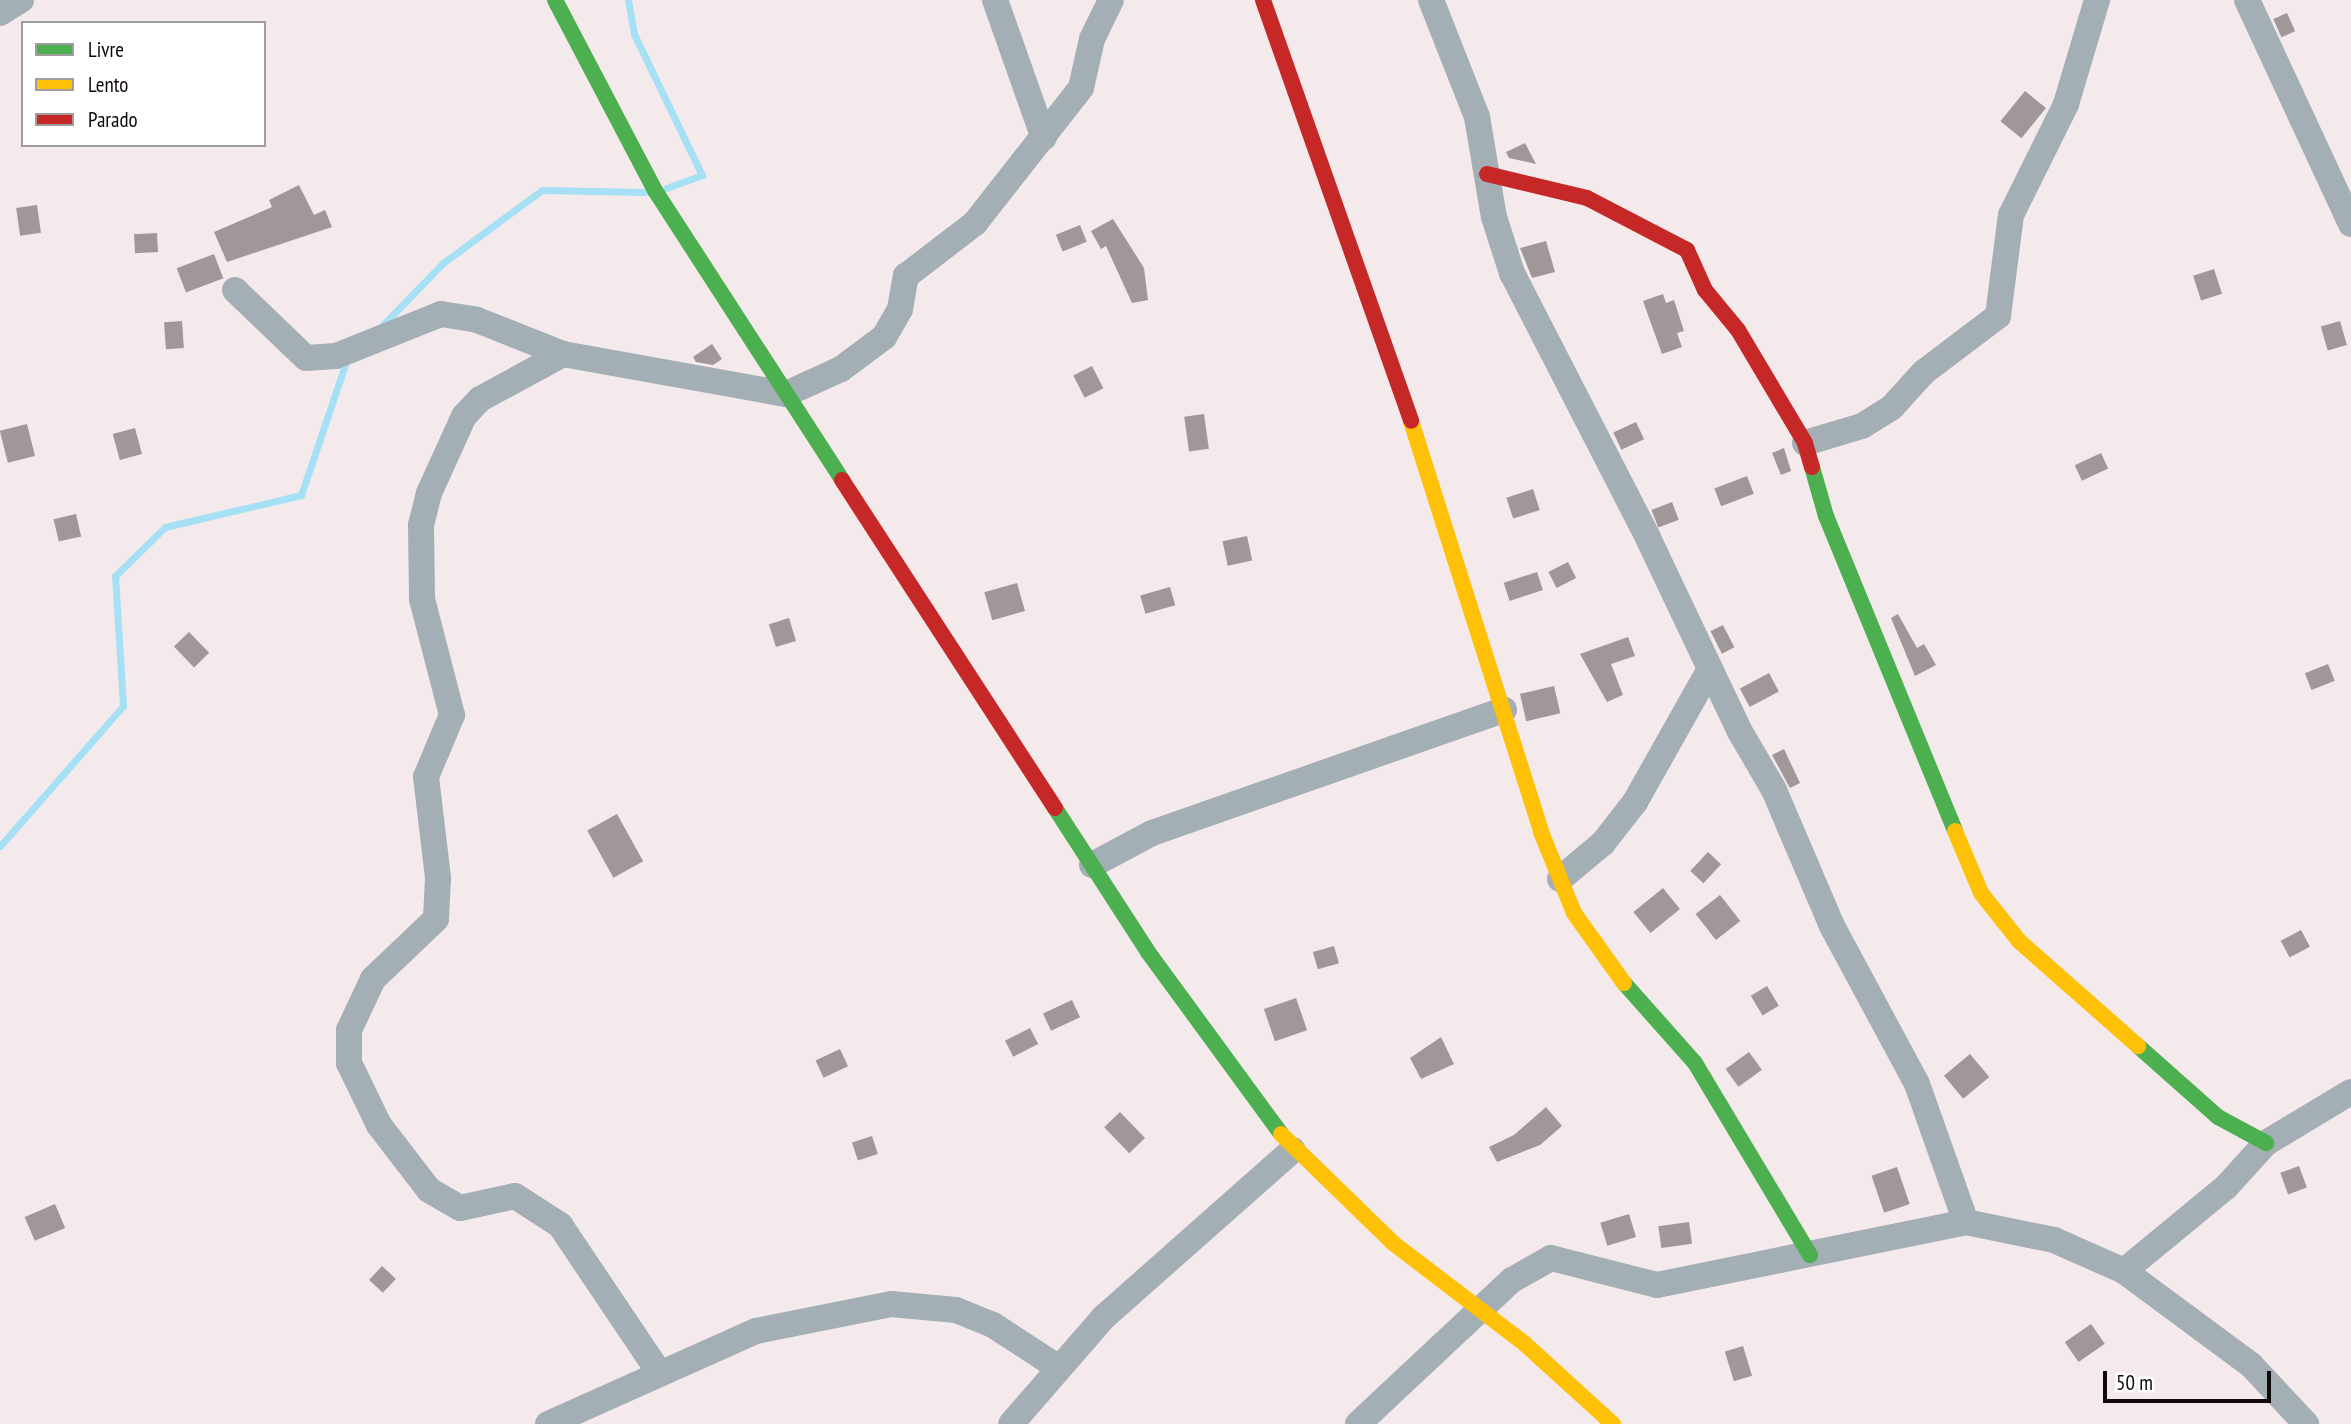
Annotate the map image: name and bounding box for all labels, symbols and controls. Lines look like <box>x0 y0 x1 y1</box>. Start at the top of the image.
legend <box>21 21 266 147</box>
text: Livre <box>88 36 124 63</box>
text: Lento <box>88 71 128 98</box>
text: Parado <box>88 106 138 133</box>
scale bar <box>2106 1358 2274 1402</box>
text: 50 m <box>2116 1369 2153 1396</box>

